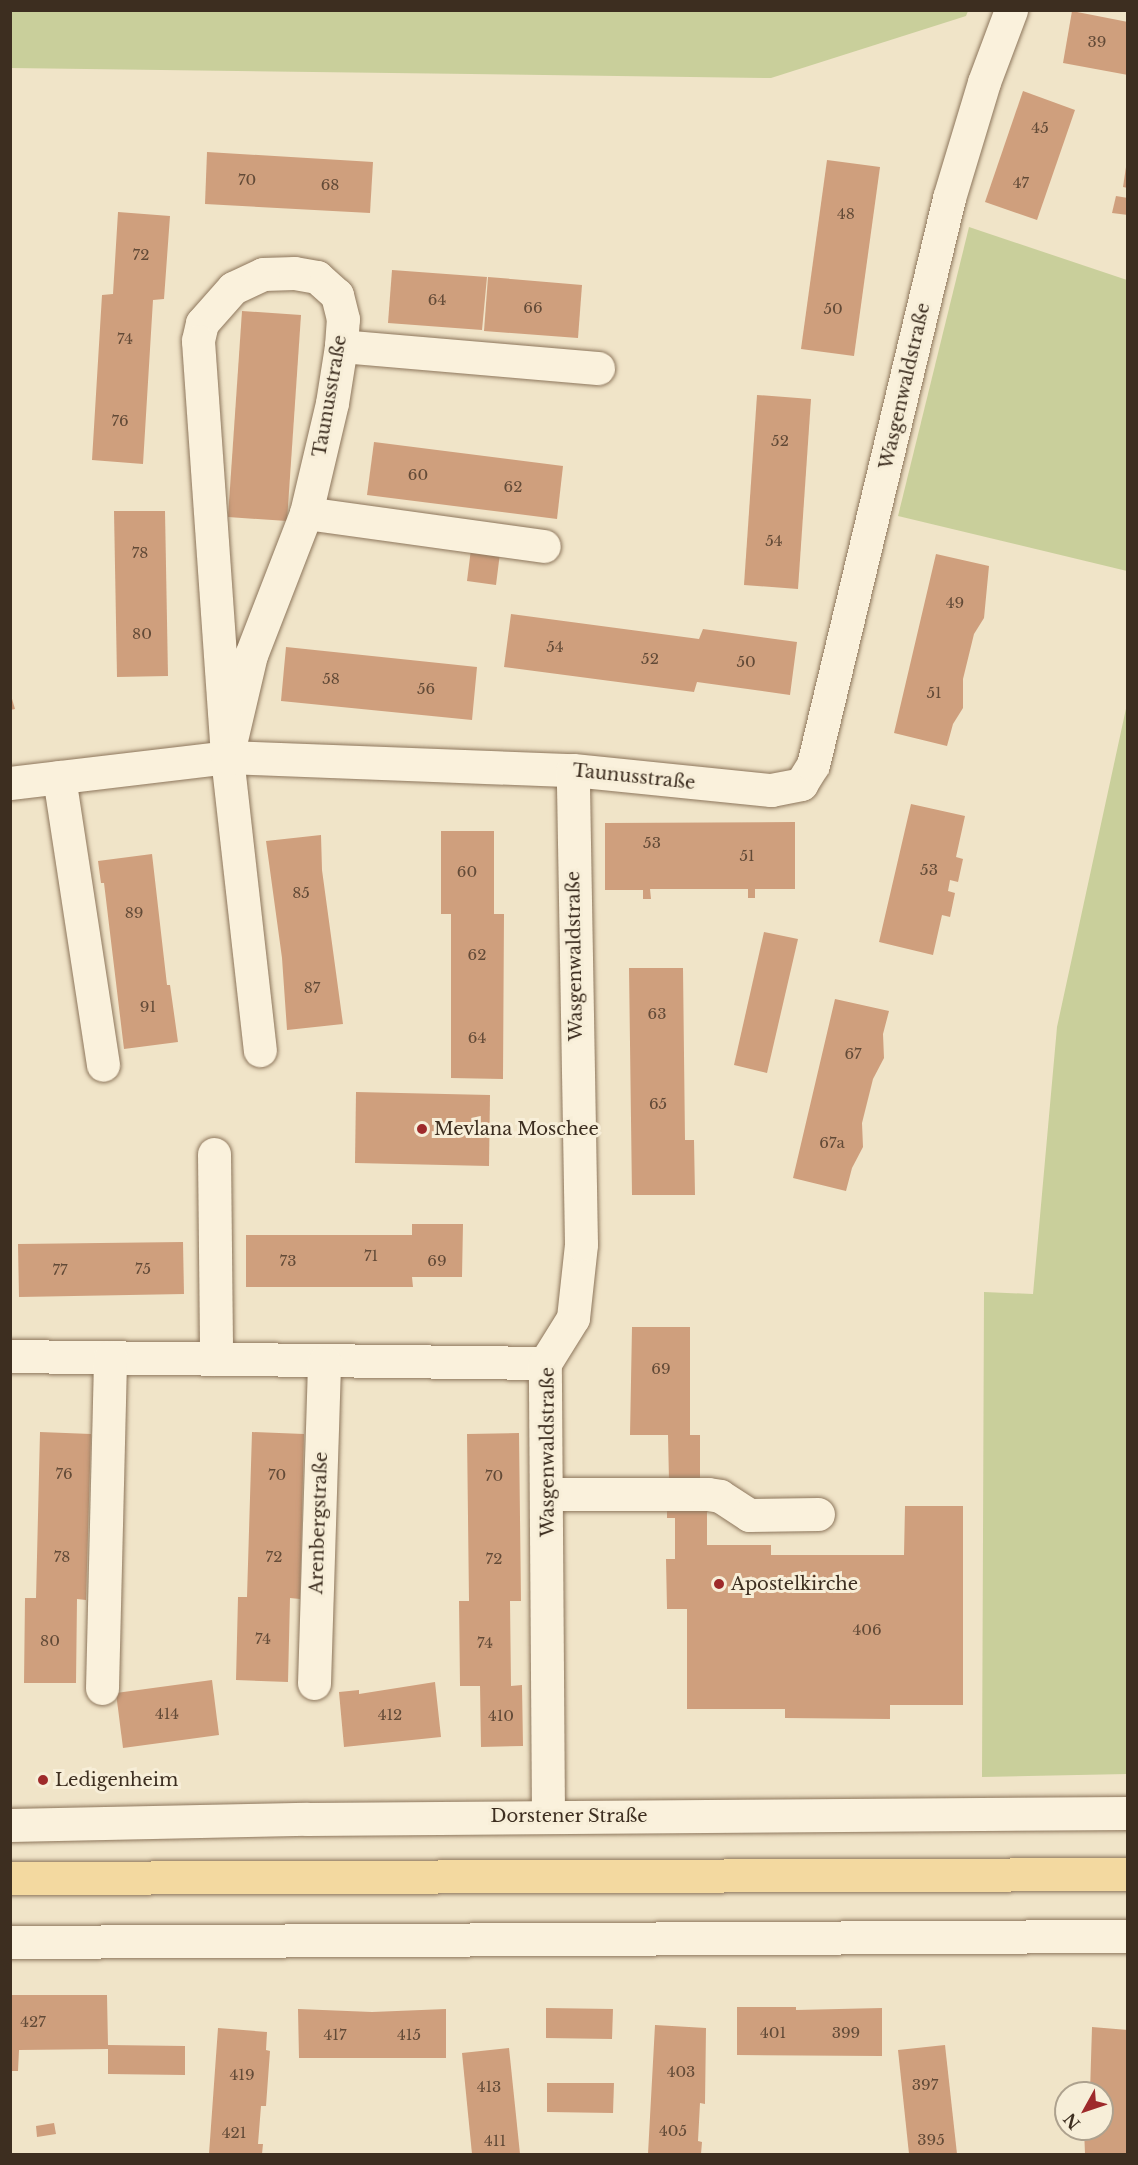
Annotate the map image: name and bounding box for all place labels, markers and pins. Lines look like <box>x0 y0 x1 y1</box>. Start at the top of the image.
place label: Mevlana Moschee <box>434 1118 599 1140</box>
marker: Mevlana Moschee <box>415 1122 429 1136</box>
place label: Apostelkirche <box>731 1573 858 1595</box>
marker: Apostelkirche <box>712 1577 726 1591</box>
place label: Ledigenheim <box>55 1769 178 1791</box>
marker: Ledigenheim <box>36 1773 50 1787</box>

